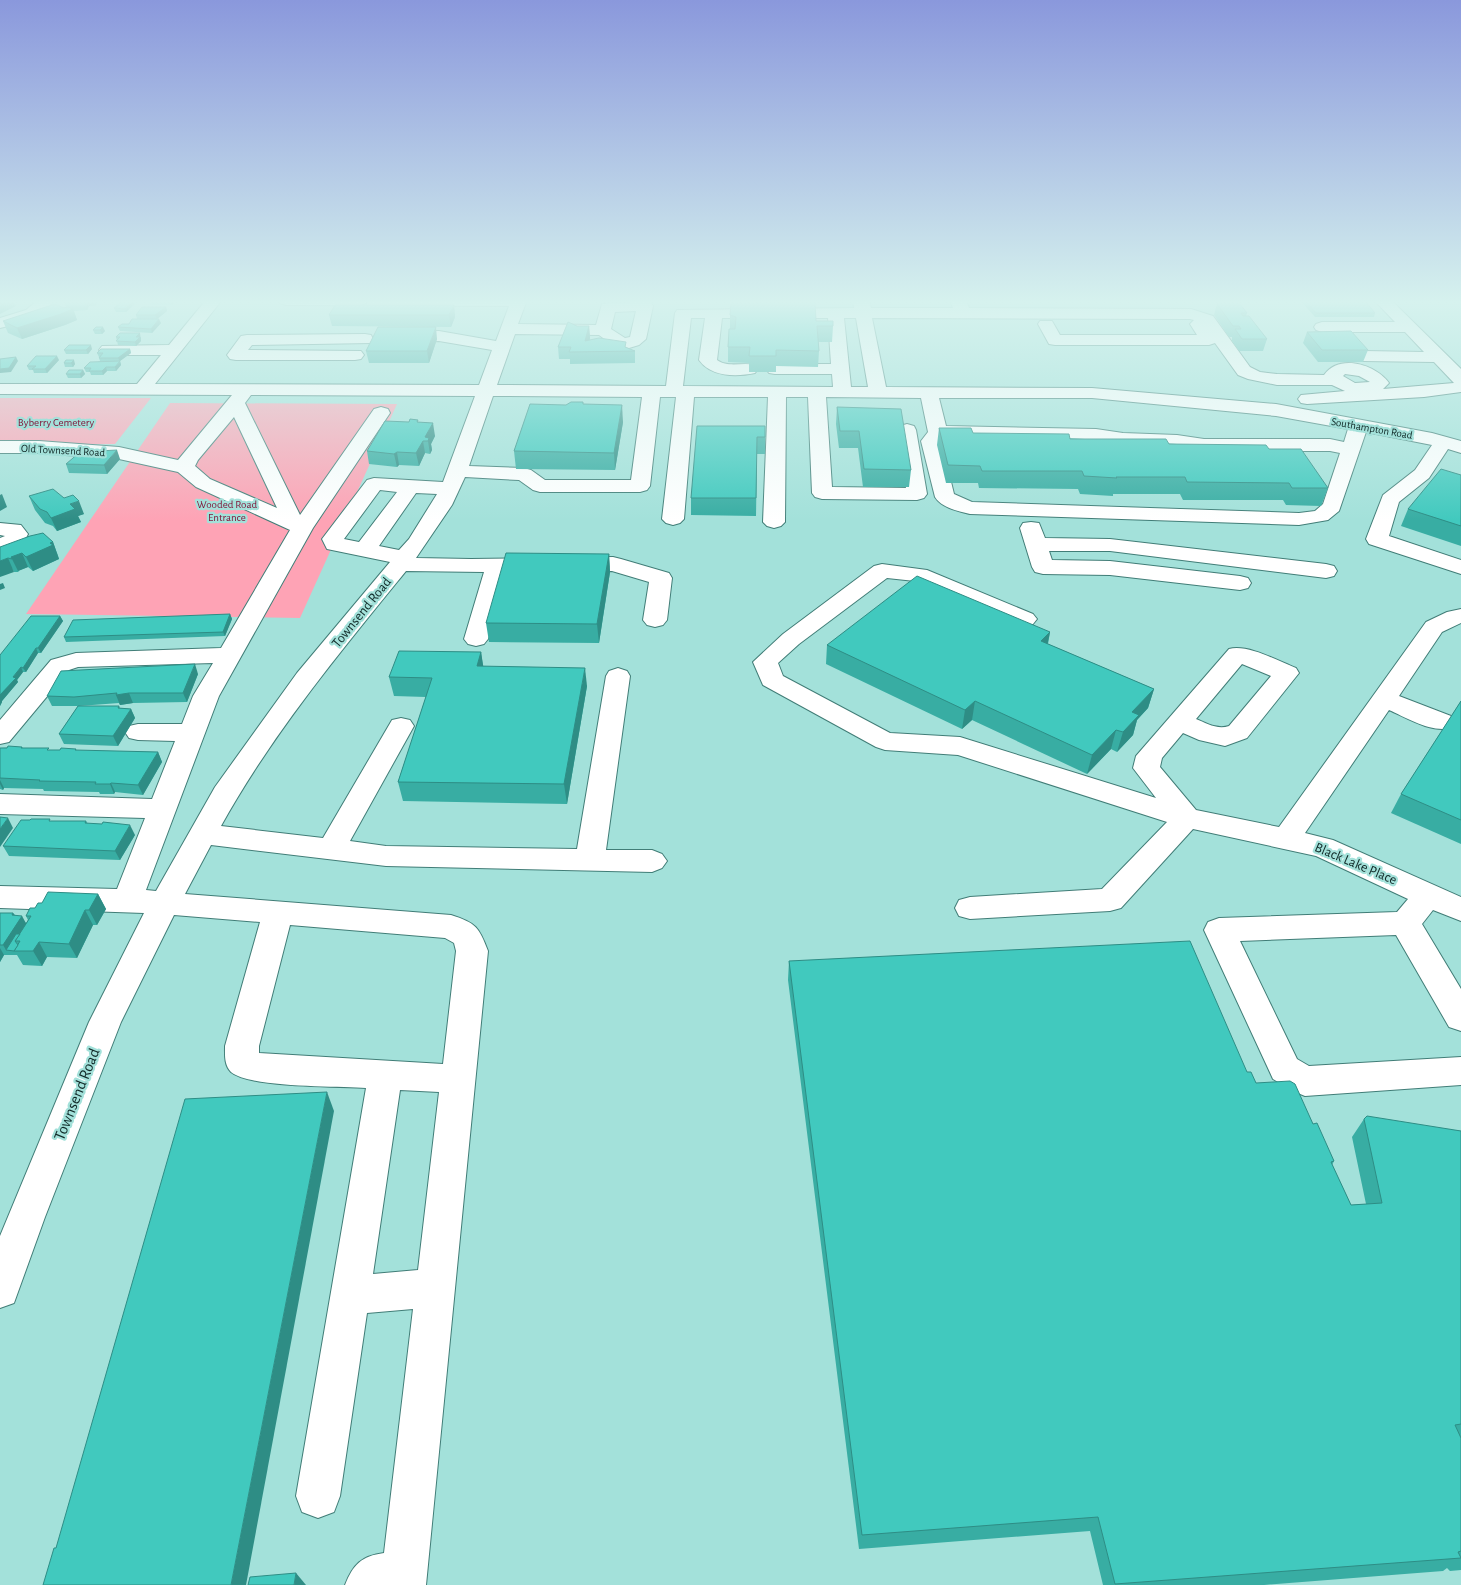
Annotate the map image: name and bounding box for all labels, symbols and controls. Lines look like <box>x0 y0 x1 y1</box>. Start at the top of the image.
street label: Southampton Road <box>1330 416 1414 441</box>
park label: Byberry Cemetery <box>18 417 94 428</box>
street label: Old Townsend Road <box>21 443 106 458</box>
park label: Wooded Road Entrance <box>197 499 257 523</box>
street label: Townsend Road <box>329 575 394 650</box>
street label: Black Lake Place <box>1312 840 1399 888</box>
street label: Townsend Road <box>51 1046 103 1143</box>

